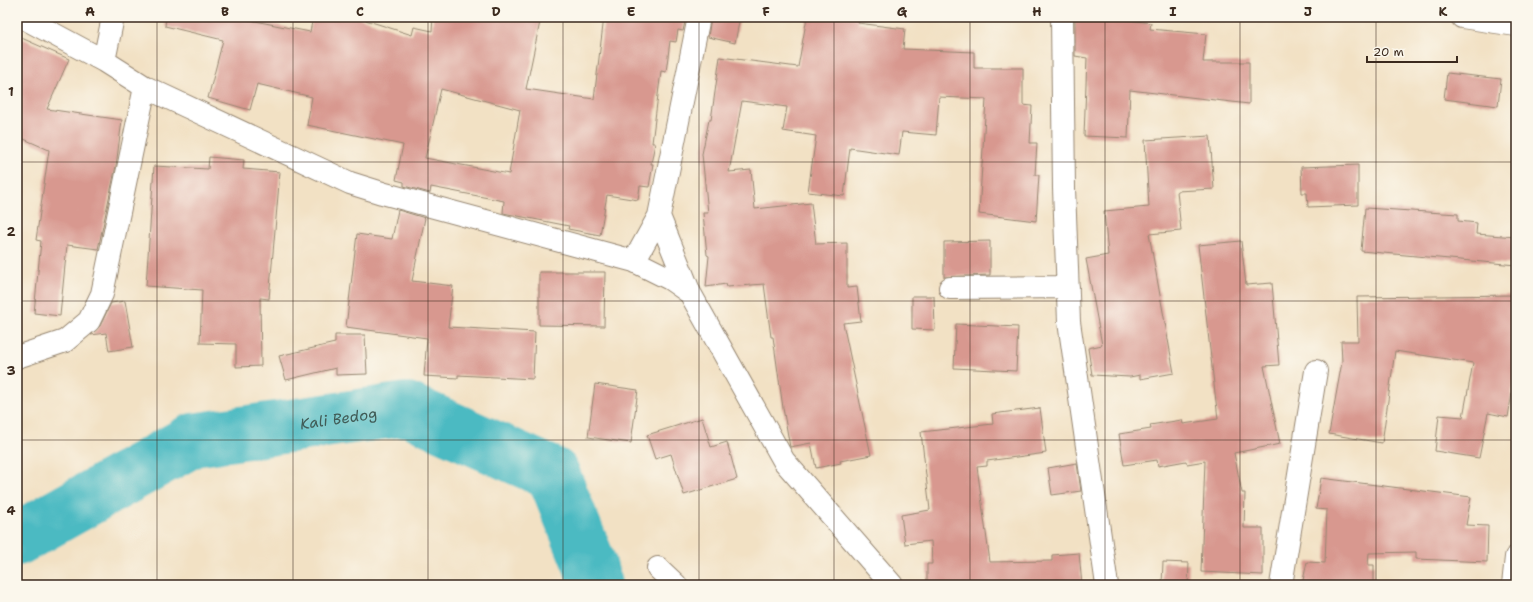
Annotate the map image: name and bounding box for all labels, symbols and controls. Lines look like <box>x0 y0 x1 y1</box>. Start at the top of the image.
text: A <box>85 3 95 20</box>
text: B <box>221 3 229 20</box>
text: C <box>356 3 364 20</box>
text: D <box>491 3 501 20</box>
text: E <box>627 3 636 20</box>
text: F <box>762 3 770 20</box>
text: G <box>897 3 908 20</box>
text: H <box>1032 3 1042 20</box>
text: I <box>1169 3 1177 20</box>
text: J <box>1304 3 1312 20</box>
text: K <box>1439 3 1448 20</box>
scale bar <box>1367 38 1457 64</box>
text: 20 m <box>1373 44 1404 60</box>
text: 1 <box>8 83 14 100</box>
text: 2 <box>6 223 16 240</box>
text: 3 <box>6 362 16 379</box>
water label: Kali Bedog <box>299 403 378 434</box>
text: 4 <box>6 502 16 519</box>

